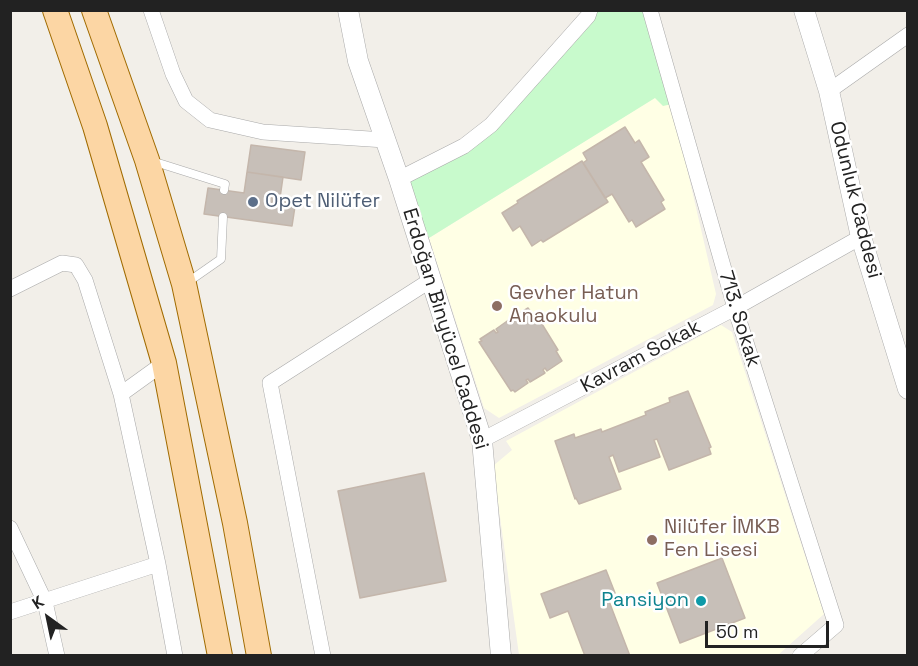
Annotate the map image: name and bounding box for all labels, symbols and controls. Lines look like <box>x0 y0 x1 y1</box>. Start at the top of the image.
street label: Odunluk Caddesi <box>824 119 886 281</box>
place label: Opet Nilüfer <box>265 190 380 214</box>
marker: Opet Nilüfer <box>246 195 260 209</box>
street label: Erdoğan Binyücel Caddesi <box>397 205 493 453</box>
street label: 713. Sokak <box>713 268 765 370</box>
place label: Gevher Hatun Anaokulu <box>509 282 639 329</box>
marker: Gevher Hatun Anaokulu <box>490 299 504 313</box>
street label: Kavram Sokak <box>577 315 705 399</box>
place label: Nilüfer İMKB Fen Lisesi <box>664 516 780 563</box>
marker: Nilüfer İMKB Fen Lisesi <box>645 533 659 547</box>
north arrow <box>18 588 78 648</box>
place label: Pansiyon <box>601 589 689 613</box>
text: K <box>28 591 48 614</box>
marker: Pansiyon <box>694 594 708 608</box>
scale bar <box>708 609 832 647</box>
text: 50 m <box>716 620 758 643</box>

